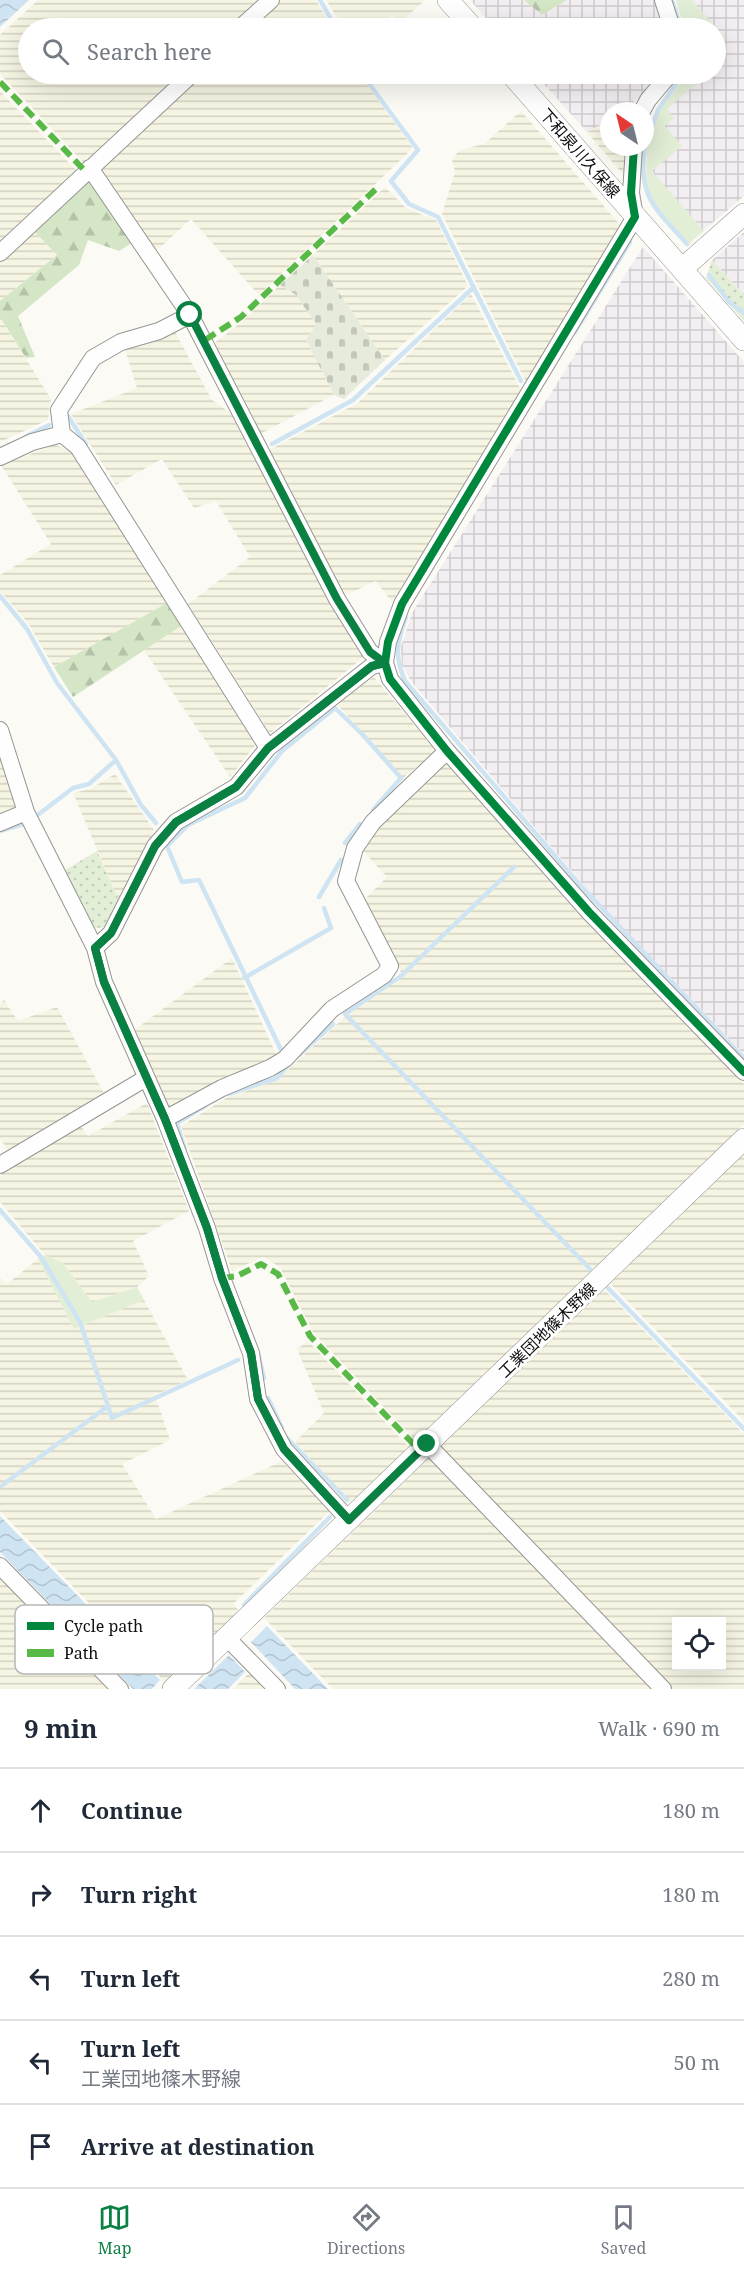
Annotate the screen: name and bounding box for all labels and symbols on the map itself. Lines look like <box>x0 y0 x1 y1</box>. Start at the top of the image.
north arrow <box>600 102 654 156</box>
street label: 下和泉川久保線 <box>535 104 625 202</box>
route start <box>176 301 202 327</box>
street label: 工業団地篠木野線 <box>493 1278 601 1382</box>
route end <box>413 1430 439 1456</box>
legend <box>15 1605 213 1674</box>
text: Cycle path <box>64 1615 143 1637</box>
text: Path <box>64 1642 98 1664</box>

